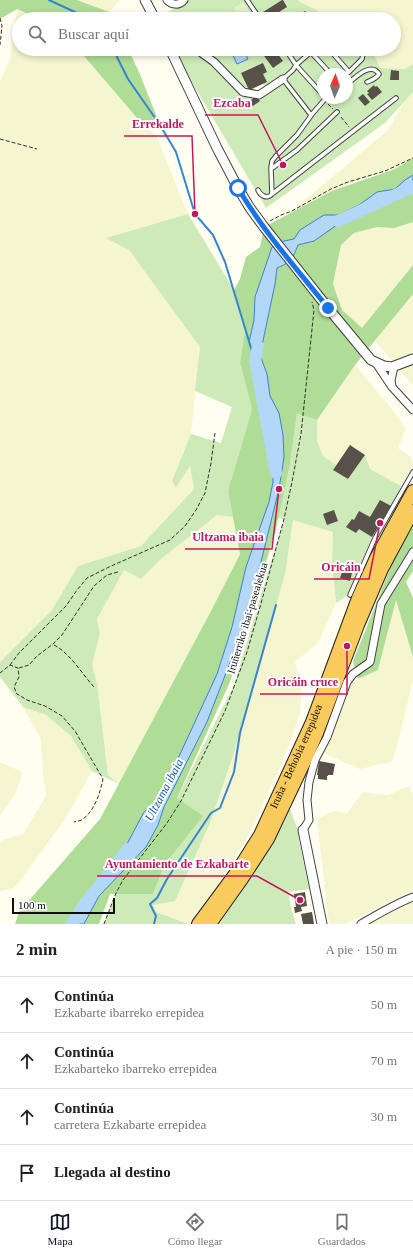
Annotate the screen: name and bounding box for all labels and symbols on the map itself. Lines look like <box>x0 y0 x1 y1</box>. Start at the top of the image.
north arrow <box>317 68 353 104</box>
callout: Ezcaba <box>205 91 258 115</box>
text: Ezcaba <box>213 96 251 110</box>
callout: Errekalde <box>124 112 192 136</box>
text: Errekalde <box>132 117 185 131</box>
route start <box>229 179 247 197</box>
route end <box>319 299 337 317</box>
callout: Ultzama ibaia <box>185 525 272 549</box>
text: Ultzama ibaia <box>192 530 264 544</box>
callout: Oricáin <box>314 555 369 579</box>
text: Oricáin <box>321 560 361 574</box>
street label: Iruñerriko ibai-pasealekua <box>224 561 270 675</box>
callout: Oricáin cruce <box>260 670 347 694</box>
text: Oricáin cruce <box>268 675 339 689</box>
street label: Iruña - Behobia errepidea <box>267 702 324 810</box>
water label: Ultzama ibaia <box>142 757 186 823</box>
callout: Ayuntamiento de Ezkabarte <box>97 852 257 876</box>
text: Ayuntamiento de Ezkabarte <box>105 857 250 871</box>
scale bar <box>12 896 115 915</box>

